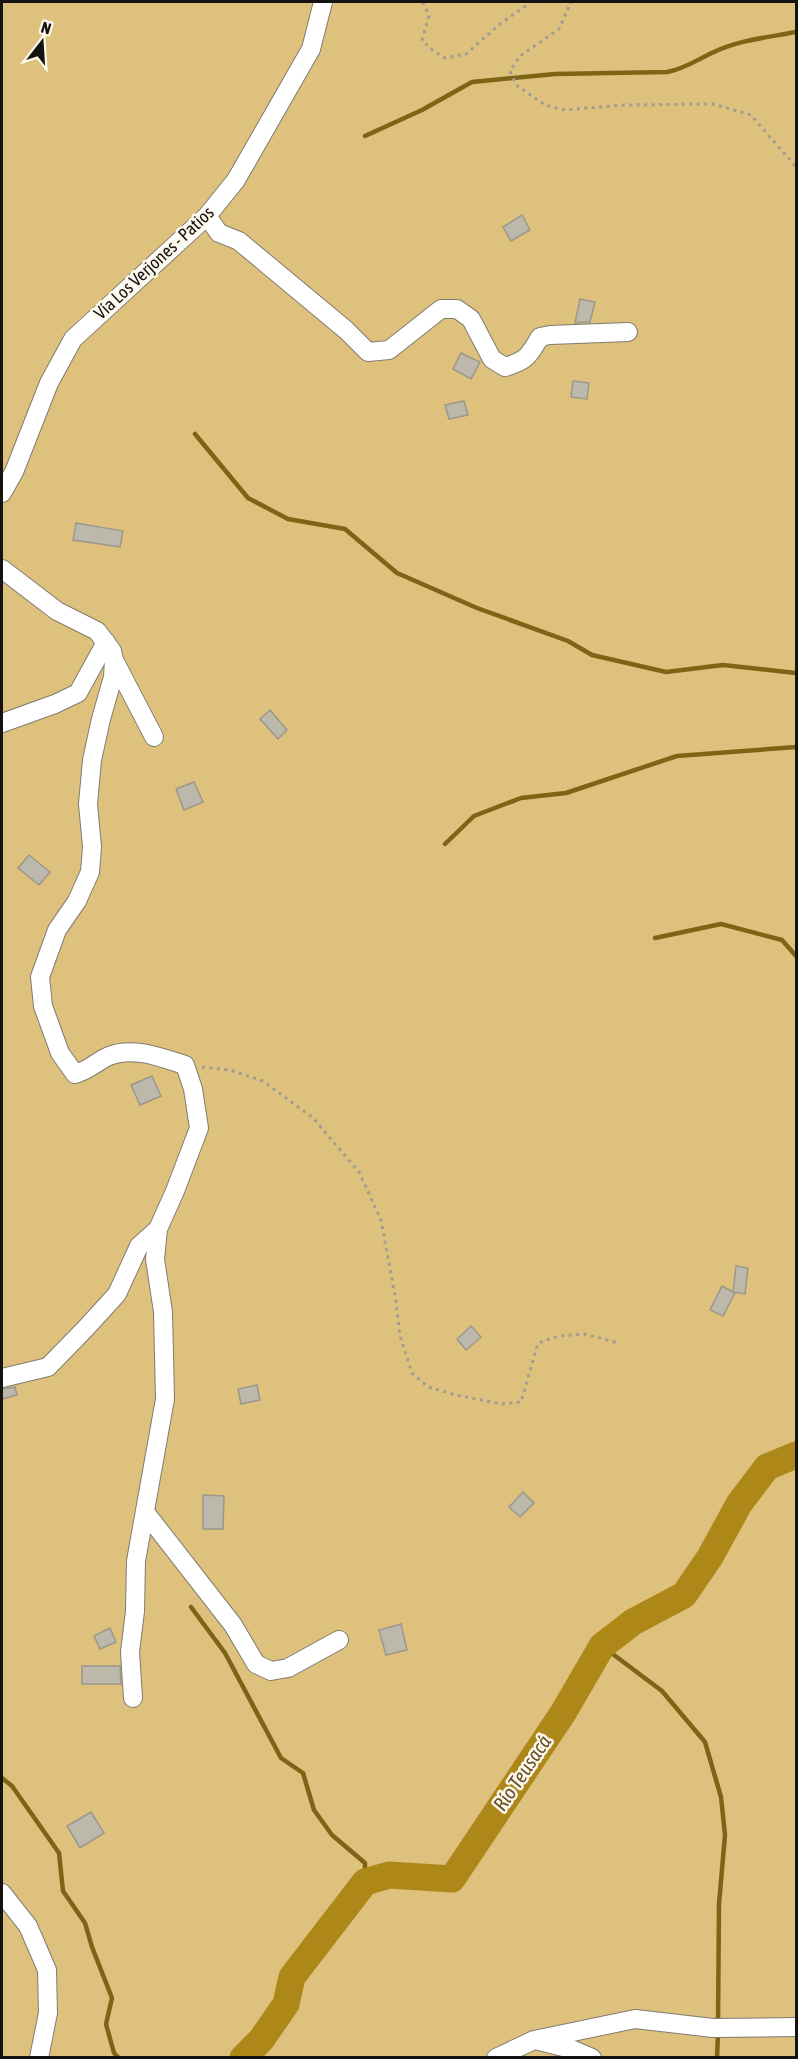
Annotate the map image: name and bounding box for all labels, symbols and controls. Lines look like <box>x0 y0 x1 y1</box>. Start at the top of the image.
north arrow <box>12 12 72 72</box>
text: N <box>39 18 54 38</box>
street label: Vía Los Verjones - Patios <box>89 202 218 324</box>
water label: Río Teusacá <box>488 1731 555 1815</box>

